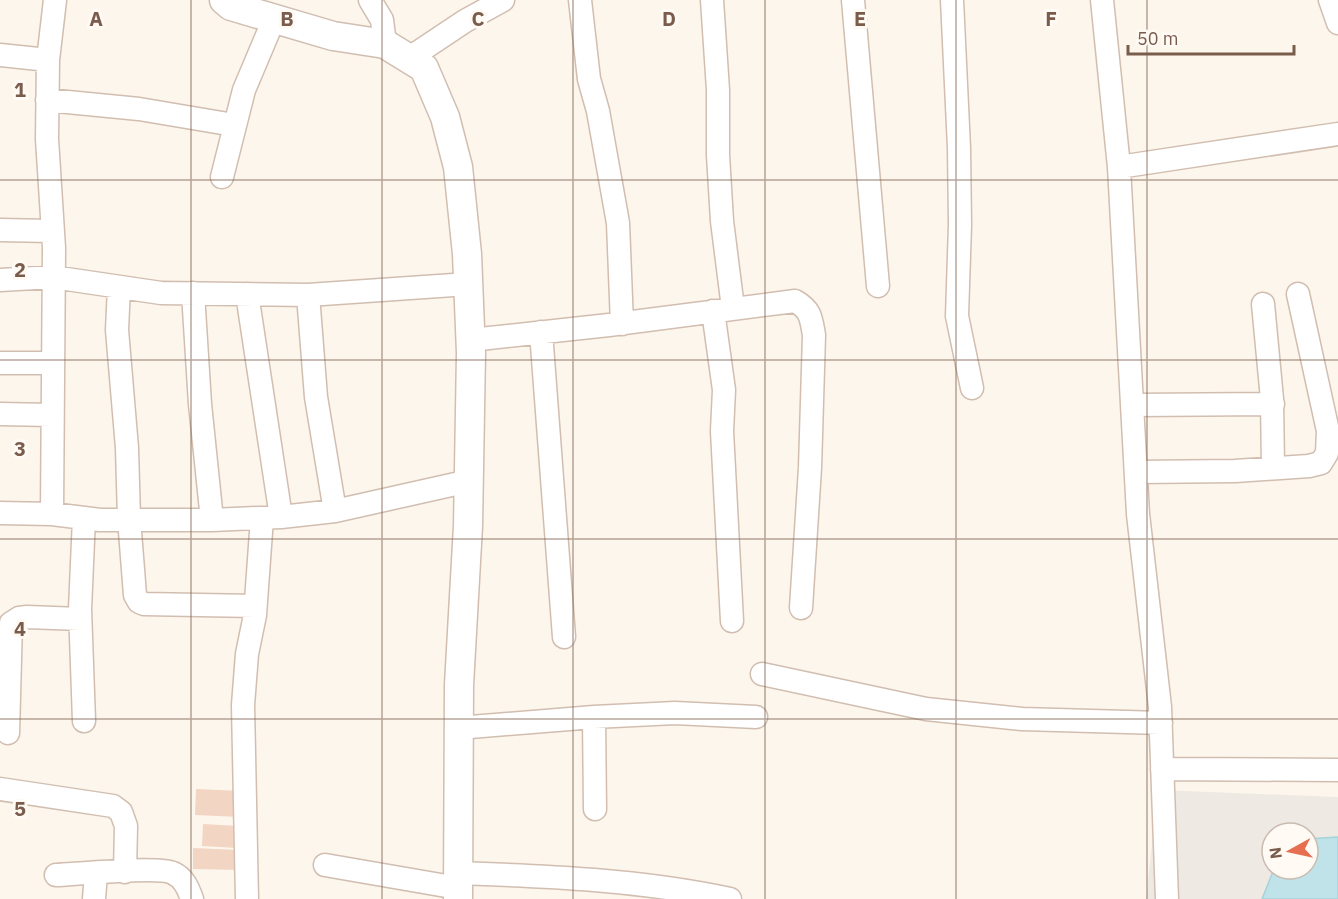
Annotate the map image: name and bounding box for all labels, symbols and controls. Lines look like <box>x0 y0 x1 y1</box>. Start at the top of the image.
text: A <box>89 5 103 32</box>
text: B <box>280 5 294 32</box>
text: C <box>471 5 485 32</box>
text: D <box>662 5 676 32</box>
text: E <box>854 5 866 32</box>
text: F <box>1045 5 1057 32</box>
scale bar <box>1128 18 1294 56</box>
text: 50 m <box>1137 27 1179 50</box>
text: 1 <box>14 76 26 103</box>
text: 2 <box>14 256 26 283</box>
text: 3 <box>14 435 26 462</box>
text: 4 <box>14 615 26 642</box>
text: 5 <box>14 795 26 822</box>
north arrow <box>1260 821 1320 881</box>
text: N <box>1264 846 1286 860</box>

